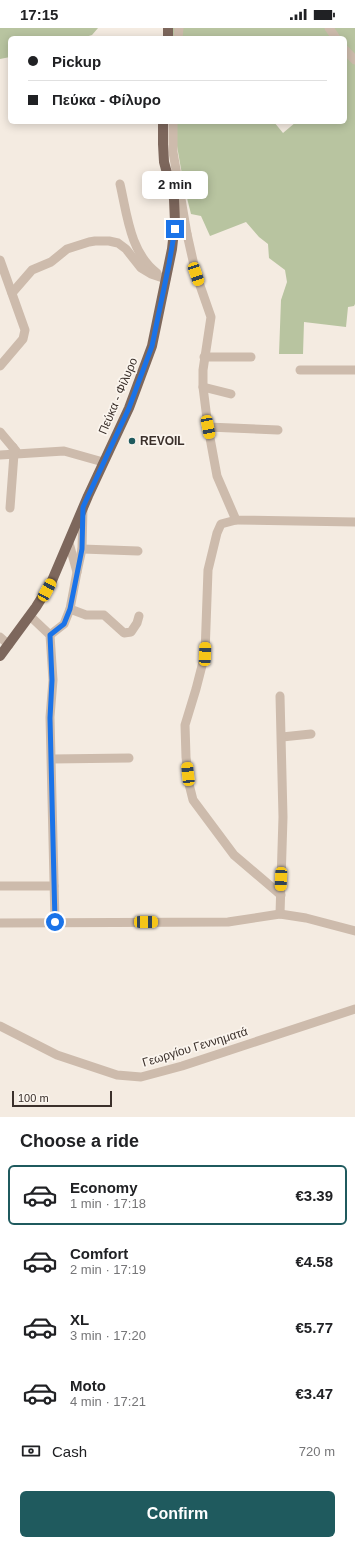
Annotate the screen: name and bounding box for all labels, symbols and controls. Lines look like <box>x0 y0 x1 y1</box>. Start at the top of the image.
text: 17:15 <box>20 6 58 23</box>
text: Pickup <box>52 53 101 70</box>
text: Πεύκα - Φίλυρο <box>52 91 161 108</box>
callout: 2 min <box>142 171 208 199</box>
text: 2 min <box>158 177 192 192</box>
route end <box>166 220 184 238</box>
car <box>186 261 206 287</box>
street label: Πεύκα - Φίλυρο <box>96 355 141 437</box>
car <box>200 414 216 440</box>
place label: REVOIL <box>140 434 185 448</box>
marker: REVOIL <box>127 436 137 446</box>
car <box>36 577 58 603</box>
car <box>199 642 211 666</box>
car <box>181 761 195 787</box>
car <box>275 867 287 891</box>
route start <box>46 913 64 931</box>
car <box>134 916 158 928</box>
street label: Γεωργίου Γεννηματά <box>141 1024 249 1070</box>
scale bar <box>12 1089 112 1108</box>
text: 100 m <box>18 1092 49 1104</box>
text: Choose a ride <box>20 1131 139 1151</box>
icon: car <box>22 1177 58 1213</box>
text: Economy <box>70 1179 138 1196</box>
text: €3.39 <box>295 1187 333 1204</box>
text: 1 min · 17:18 <box>70 1196 146 1211</box>
icon: car <box>22 1243 58 1279</box>
text: Comfort <box>70 1245 128 1262</box>
text: €4.58 <box>295 1253 333 1270</box>
text: 2 min · 17:19 <box>70 1262 146 1277</box>
icon: car <box>22 1309 58 1345</box>
text: XL <box>70 1311 89 1328</box>
text: €5.77 <box>295 1319 333 1336</box>
text: 3 min · 17:20 <box>70 1328 146 1343</box>
icon: car <box>22 1375 58 1411</box>
text: Moto <box>70 1377 106 1394</box>
text: €3.47 <box>295 1385 333 1402</box>
text: 4 min · 17:21 <box>70 1394 146 1409</box>
icon: cash <box>20 1440 42 1462</box>
text: Cash <box>52 1443 87 1460</box>
text: 720 m <box>299 1444 335 1459</box>
button: Confirm <box>20 1491 335 1537</box>

